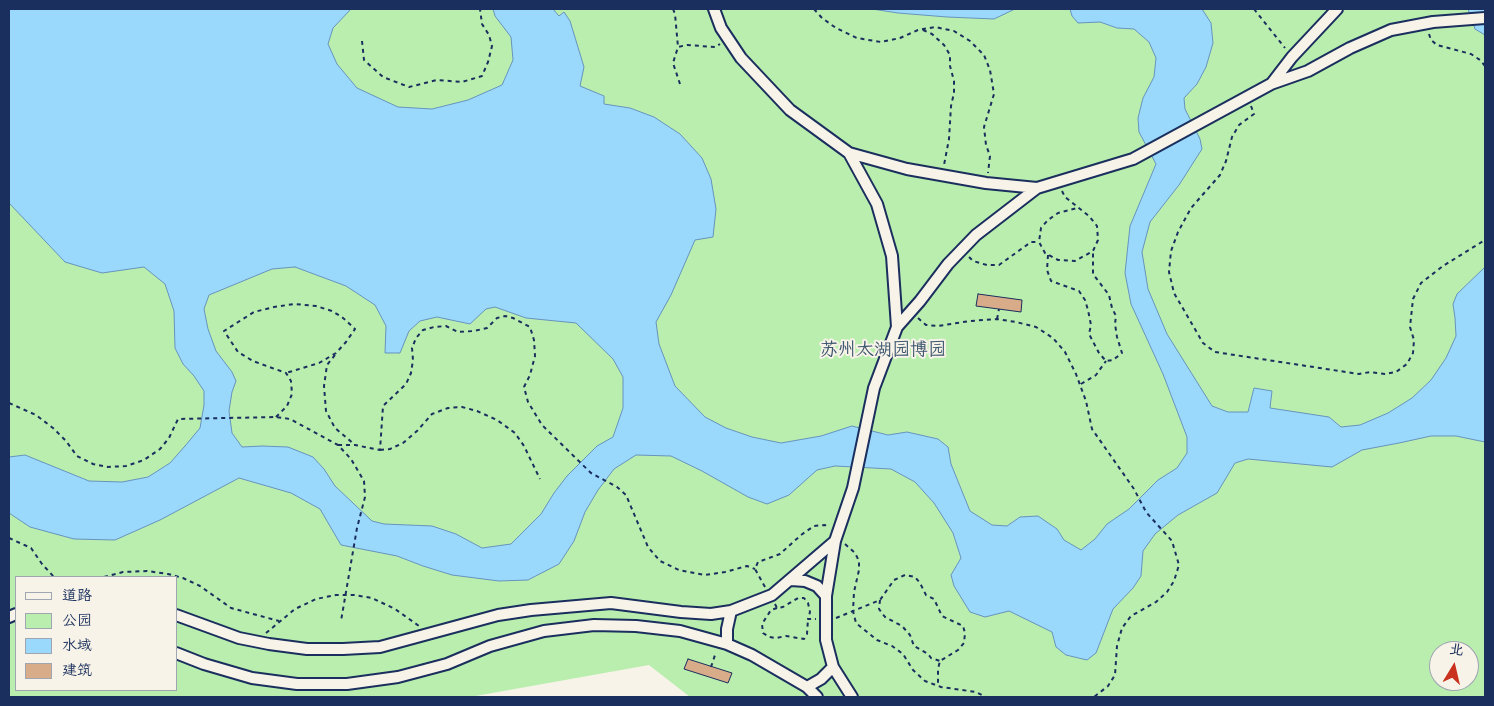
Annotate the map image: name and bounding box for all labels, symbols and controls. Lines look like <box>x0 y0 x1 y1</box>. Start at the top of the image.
park label: 苏州太湖园博园 <box>820 341 946 363</box>
legend <box>15 576 178 691</box>
text: 道路 <box>62 588 92 606</box>
text: 公园 <box>62 613 92 631</box>
text: 水域 <box>62 638 92 656</box>
north arrow <box>1429 641 1479 691</box>
text: 北 <box>1448 642 1465 661</box>
text: 建筑 <box>62 663 92 681</box>

